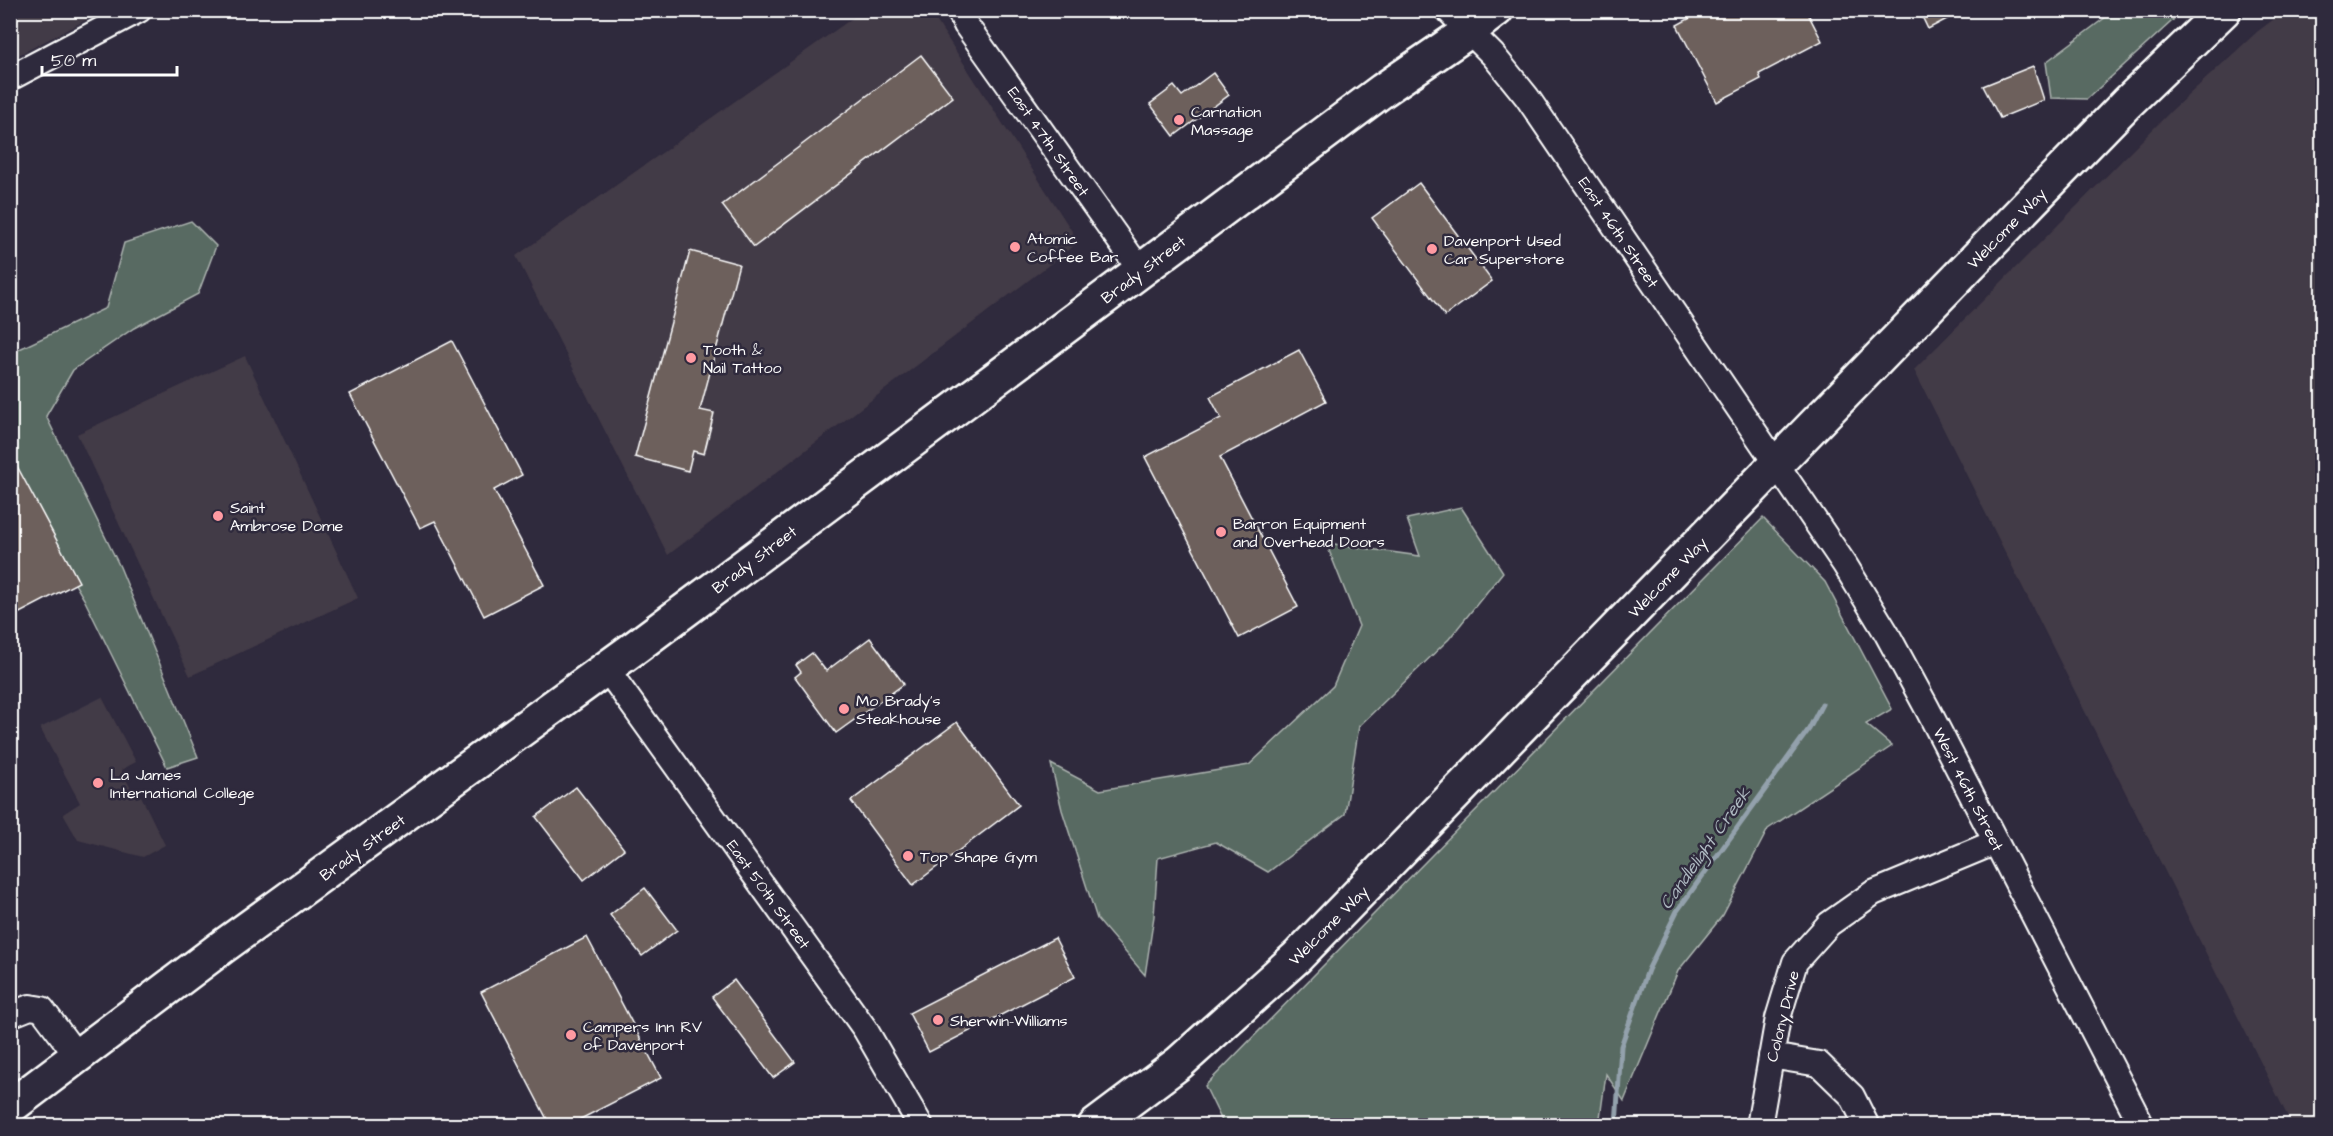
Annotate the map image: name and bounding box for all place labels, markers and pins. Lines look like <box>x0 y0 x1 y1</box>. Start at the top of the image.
place label: Carnation Massage <box>1191 101 1261 142</box>
marker: Carnation Massage <box>1172 113 1186 127</box>
place label: Atomic Coffee Bar <box>1027 228 1119 268</box>
place label: Davenport Used Car Superstore <box>1444 230 1565 270</box>
marker: Atomic Coffee Bar <box>1008 240 1022 254</box>
marker: Davenport Used Car Superstore <box>1425 242 1439 256</box>
place label: Tooth & Nail Tattoo <box>703 339 782 379</box>
marker: Tooth & Nail Tattoo <box>684 351 698 365</box>
place label: Saint Ambrose Dome <box>230 497 343 537</box>
marker: Saint Ambrose Dome <box>211 509 225 523</box>
place label: Barron Equipment and Overhead Doors <box>1233 513 1385 553</box>
marker: Barron Equipment and Overhead Doors <box>1214 525 1228 539</box>
place label: Mo Brady's Steakhouse <box>856 690 941 730</box>
marker: Mo Brady's Steakhouse <box>837 702 851 716</box>
place label: La James International College <box>110 764 255 805</box>
marker: La James International College <box>91 776 105 790</box>
place label: Top Shape Gym <box>920 846 1037 869</box>
marker: Top Shape Gym <box>901 849 915 863</box>
place label: Sherwin-Williams <box>950 1010 1068 1032</box>
marker: Sherwin-Williams <box>931 1013 945 1027</box>
place label: Campers Inn RV of Davenport <box>583 1016 702 1056</box>
marker: Campers Inn RV of Davenport <box>564 1028 578 1042</box>

